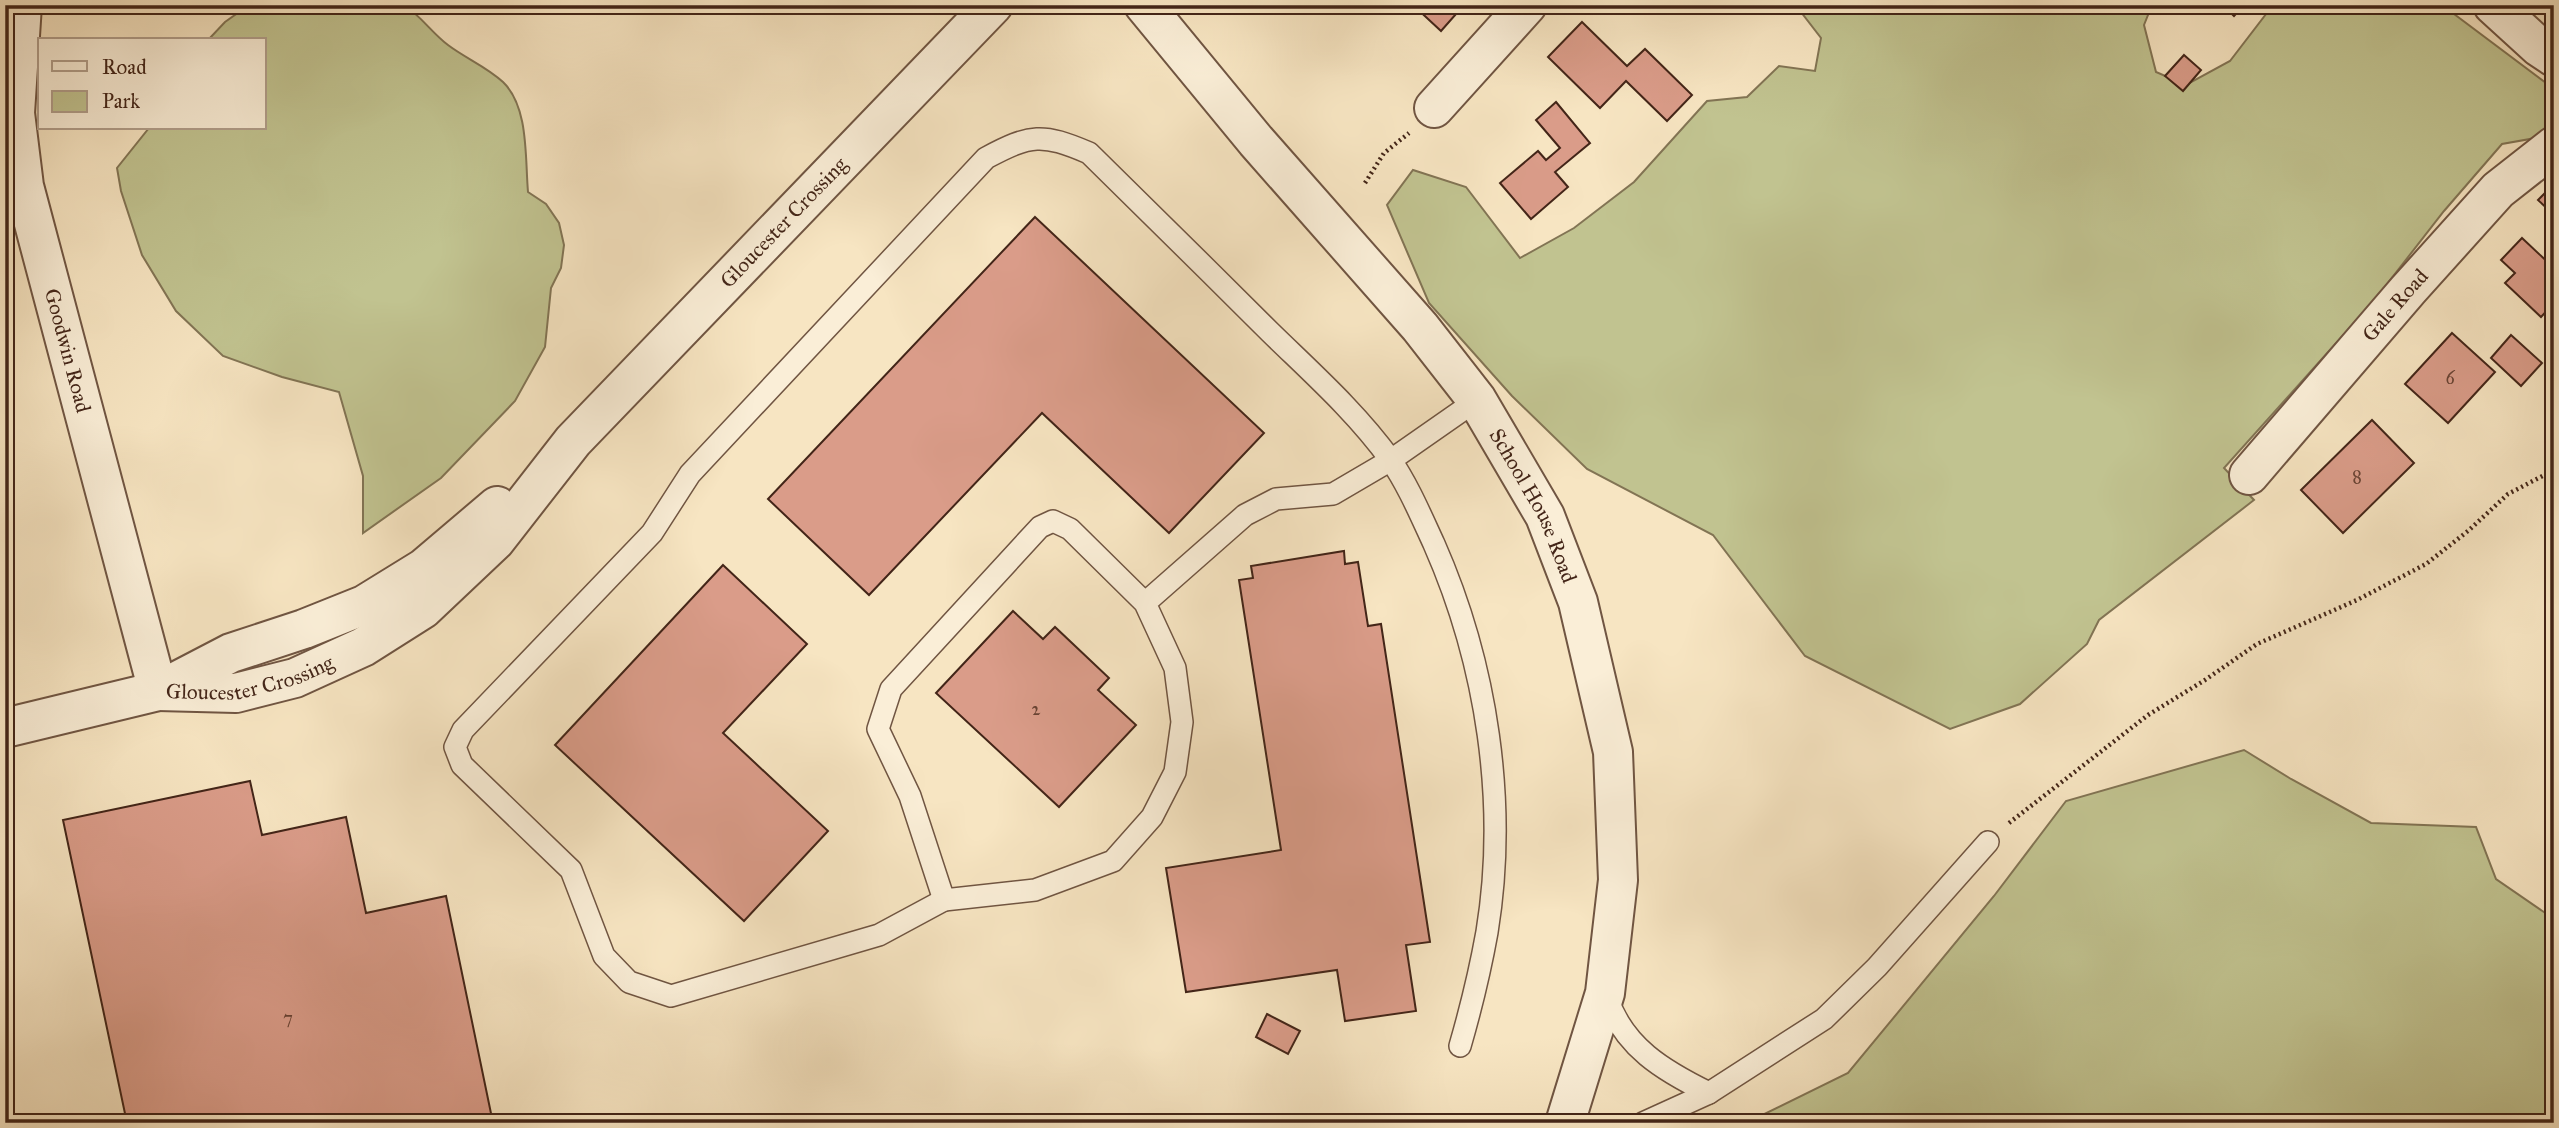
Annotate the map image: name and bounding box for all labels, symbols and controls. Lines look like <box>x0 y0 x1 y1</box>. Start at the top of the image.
legend <box>38 38 266 130</box>
text: Road <box>102 54 147 80</box>
text: Park <box>102 88 140 114</box>
street label: Gloucester Crossing <box>715 151 853 293</box>
street label: Gale Road <box>2356 263 2434 347</box>
street label: Goodwin Road <box>39 286 97 416</box>
house number: 6 <box>2445 367 2455 389</box>
street label: School House Road <box>1484 424 1583 587</box>
house number: 8 <box>2352 466 2362 488</box>
street label: Gloucester Crossing <box>166 649 338 706</box>
house number: 2 <box>1032 698 1041 720</box>
house number: 7 <box>283 1007 293 1029</box>

